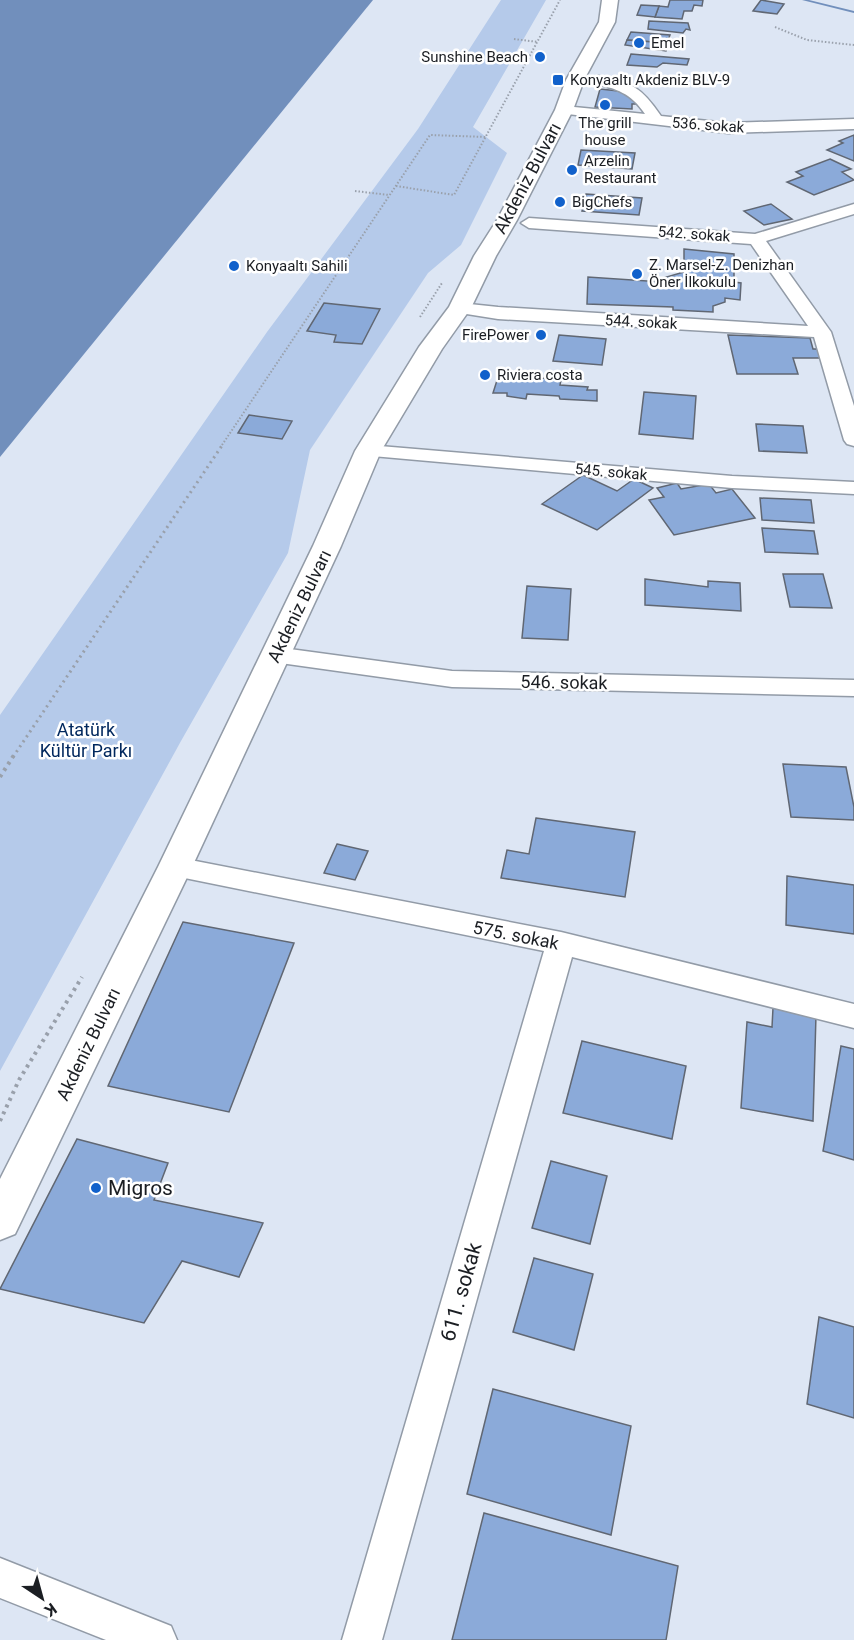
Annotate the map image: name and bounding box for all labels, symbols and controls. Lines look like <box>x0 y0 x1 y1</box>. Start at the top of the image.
place label: Emel <box>651 34 684 52</box>
marker: Emel <box>632 36 646 50</box>
place label: Sunshine Beach <box>421 48 528 66</box>
marker: Sunshine Beach <box>533 50 547 64</box>
place label: Konyaaltı Akdeniz BLV-9 <box>570 71 730 89</box>
marker: Konyaaltı Akdeniz BLV-9 <box>551 73 565 87</box>
marker: The grill house <box>598 98 612 112</box>
street label: 536. sokak <box>671 113 745 137</box>
place label: The grill house <box>578 114 632 149</box>
street label: Akdeniz Bulvarı <box>489 119 565 237</box>
place label: Arzelin Restaurant <box>584 152 657 187</box>
marker: Arzelin Restaurant <box>565 163 579 177</box>
place label: BigChefs <box>572 193 632 211</box>
marker: BigChefs <box>553 195 567 209</box>
street label: 542. sokak <box>657 222 731 246</box>
place label: Z. Marsel-Z. Denizhan Öner İlkokulu <box>649 256 794 291</box>
place label: Konyaaltı Sahili <box>246 257 348 275</box>
marker: Konyaaltı Sahili <box>227 259 241 273</box>
marker: Z. Marsel-Z. Denizhan Öner İlkokulu <box>630 267 644 281</box>
street label: 544. sokak <box>604 311 678 333</box>
place label: FirePower <box>462 326 529 344</box>
marker: FirePower <box>534 328 548 342</box>
place label: Riviera costa <box>497 366 583 384</box>
marker: Riviera costa <box>478 368 492 382</box>
street label: 545. sokak <box>574 460 648 484</box>
street label: Akdeniz Bulvarı <box>263 546 335 666</box>
street label: 546. sokak <box>520 671 609 693</box>
park label: Atatürk Kültür Parkı <box>40 719 132 761</box>
street label: 575. sokak <box>471 916 562 954</box>
street label: Akdeniz Bulvarı <box>52 984 124 1104</box>
place label: Migros <box>108 1176 173 1200</box>
marker: Migros <box>89 1181 103 1195</box>
street label: 611. sokak <box>435 1239 487 1344</box>
north arrow <box>12 1568 72 1628</box>
text: K <box>40 1599 60 1621</box>

